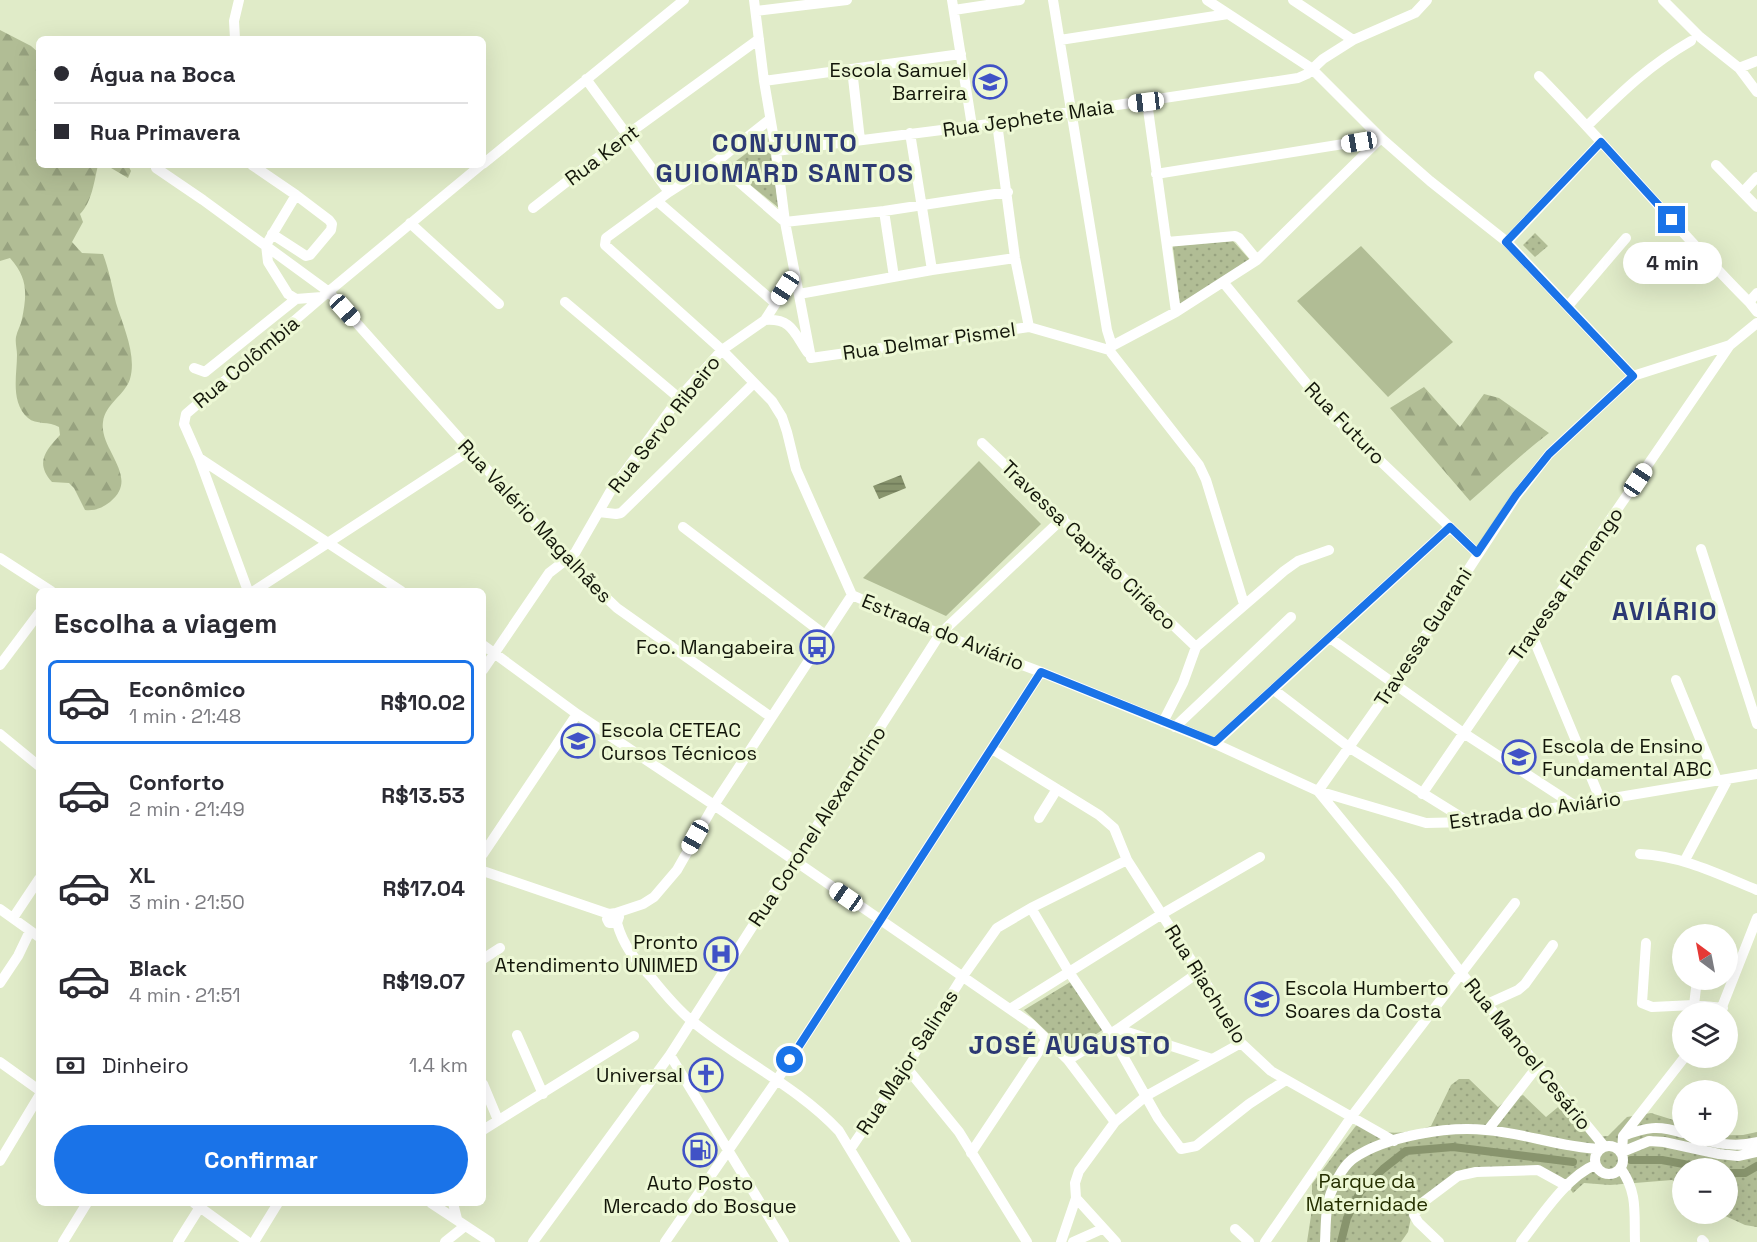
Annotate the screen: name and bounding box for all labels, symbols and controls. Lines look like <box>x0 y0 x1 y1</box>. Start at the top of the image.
place label: Escola Samuel Barreira <box>830 57 967 106</box>
text: Água na Boca <box>90 60 235 88</box>
school or university icon: Escola Samuel Barreira <box>972 64 1008 100</box>
car <box>1127 91 1165 113</box>
street label: Rua Jephete Maia <box>941 93 1115 143</box>
text: Rua Primavera <box>90 118 240 146</box>
street label: Rua Kent <box>560 119 644 191</box>
district label: CONJUNTO GUIOMARD SANTOS <box>656 126 914 190</box>
car <box>1340 130 1378 154</box>
route end <box>1658 206 1685 233</box>
callout: 4 min <box>1622 241 1722 283</box>
text: 4 min <box>1646 250 1699 276</box>
car <box>768 268 802 308</box>
car <box>326 291 364 329</box>
street label: Rua Colômbia <box>188 310 304 414</box>
street label: Rua Delmar Pismel <box>841 316 1017 366</box>
street label: Rua Servo Ribeiro <box>602 350 726 498</box>
street label: Rua Futuro <box>1299 376 1391 470</box>
street label: Rua Valério Magalhães <box>452 434 618 608</box>
street label: Travessa Capitão Ciríaco <box>996 454 1182 636</box>
car <box>1620 460 1656 500</box>
street label: Travessa Flamengo <box>1503 502 1629 666</box>
street label: Travessa Guarani <box>1368 562 1478 712</box>
street label: Estrada do Aviário <box>858 588 1028 676</box>
district label: AVIÁRIO <box>1612 594 1718 628</box>
text: Escolha a viagem <box>54 606 277 641</box>
bus stop icon: Fco. Mangabeira <box>799 629 835 665</box>
place label: Fco. Mangabeira <box>636 634 794 660</box>
icon: car <box>57 675 111 729</box>
text: Econômico <box>129 675 246 703</box>
text: R$10.02 <box>380 688 465 716</box>
text: 1 min · 21:48 <box>129 703 241 729</box>
place label: Escola CETEAC Cursos Técnicos <box>601 717 757 766</box>
street label: Rua Coronel Alexandrino <box>742 721 892 931</box>
school or university icon: Escola CETEAC Cursos Técnicos <box>560 723 596 759</box>
place label: Escola de Ensino Fundamental ABC <box>1542 733 1712 782</box>
school or university icon: Escola de Ensino Fundamental ABC <box>1501 739 1537 775</box>
icon: car <box>57 768 111 822</box>
text: Conforto <box>129 768 224 796</box>
text: R$13.53 <box>381 781 465 809</box>
street label: Estrada do Aviário <box>1448 785 1622 835</box>
text: 2 min · 21:49 <box>129 796 245 822</box>
car <box>678 817 712 857</box>
icon: car <box>57 861 111 915</box>
text: XL <box>129 861 155 889</box>
text: R$17.04 <box>383 874 465 902</box>
car <box>826 879 866 915</box>
text: 3 min · 21:50 <box>129 889 245 915</box>
street label: Rua Riachuelo <box>1159 920 1253 1048</box>
north arrow <box>1672 924 1738 990</box>
map controls <box>1672 924 1738 1224</box>
place label: Pronto Atendimento UNIMED <box>494 929 698 978</box>
hospital icon: Pronto Atendimento UNIMED <box>703 936 739 972</box>
icon: car <box>57 954 111 1008</box>
text: Black <box>129 954 187 982</box>
text: R$19.07 <box>382 967 465 995</box>
street label: Rua Manoel Cesário <box>1459 973 1597 1135</box>
place label: Escola Humberto Soares da Costa <box>1285 975 1449 1024</box>
school or university icon: Escola Humberto Soares da Costa <box>1244 981 1280 1017</box>
text: 4 min · 21:51 <box>129 982 241 1008</box>
street label: Rua Major Salinas <box>850 984 964 1140</box>
button: layers <box>1672 1002 1738 1068</box>
district label: JOSÉ AUGUSTO <box>968 1028 1172 1062</box>
route start <box>776 1046 803 1073</box>
icon: cash <box>54 1049 87 1082</box>
text: Dinheiro <box>102 1051 189 1079</box>
text: 1.4 km <box>409 1052 468 1078</box>
church icon: Universal <box>688 1057 724 1093</box>
place label: Universal <box>596 1062 683 1088</box>
button: + <box>1672 1080 1738 1146</box>
button: Confirmar <box>54 1125 468 1194</box>
fuel station icon: Auto Posto Mercado do Bosque <box>682 1132 718 1168</box>
button: − <box>1672 1158 1738 1224</box>
park label: Parque da Maternidade <box>1306 1168 1428 1217</box>
place label: Auto Posto Mercado do Bosque <box>603 1170 797 1219</box>

